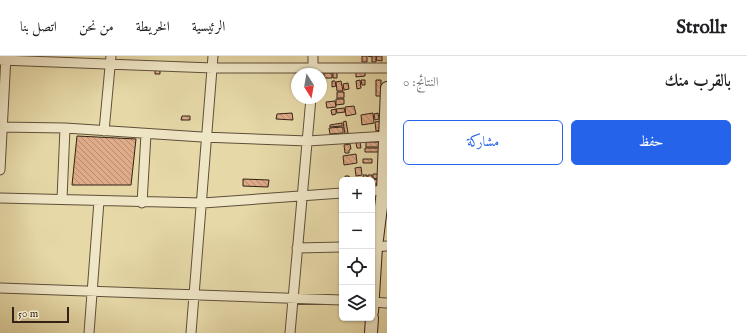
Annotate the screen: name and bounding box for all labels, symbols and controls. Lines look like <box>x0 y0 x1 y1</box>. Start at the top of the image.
text: Strollr <box>676 16 727 40</box>
text: اتصل بنا <box>20 18 57 36</box>
text: من نحن <box>79 18 114 36</box>
text: الخريطة <box>136 18 170 36</box>
text: الرئيسية <box>192 18 225 36</box>
north arrow <box>291 68 327 104</box>
text: بالقرب منك <box>664 71 731 92</box>
text: النتائج: 0 <box>403 74 438 91</box>
button: مشاركة <box>403 120 563 165</box>
button: حفظ <box>571 120 731 165</box>
map controls <box>339 177 375 321</box>
button: + <box>339 177 375 213</box>
button: − <box>339 213 375 249</box>
button: locate <box>339 249 375 285</box>
button: layers <box>339 285 375 321</box>
scale bar <box>12 305 69 324</box>
text: 50 m <box>18 307 38 321</box>

